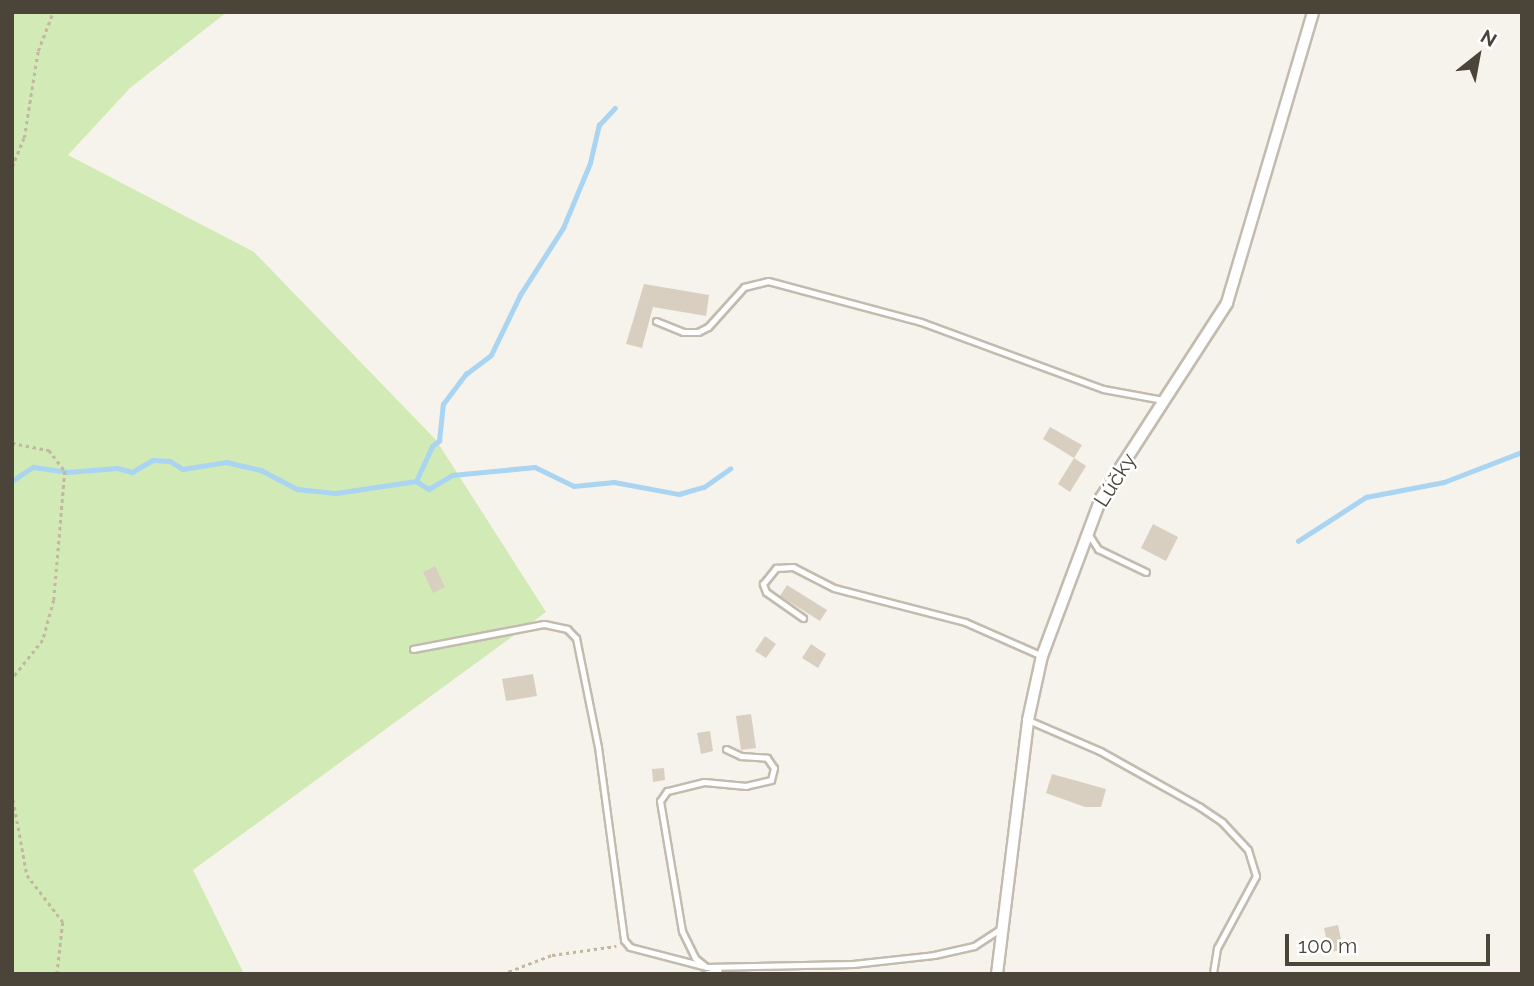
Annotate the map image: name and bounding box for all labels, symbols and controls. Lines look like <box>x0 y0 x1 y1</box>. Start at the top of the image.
north arrow <box>1443 21 1513 91</box>
text: N <box>1477 25 1501 51</box>
street label: Lúčky <box>1089 448 1141 512</box>
scale bar <box>1289 920 1494 964</box>
text: 100 m <box>1298 933 1357 958</box>

